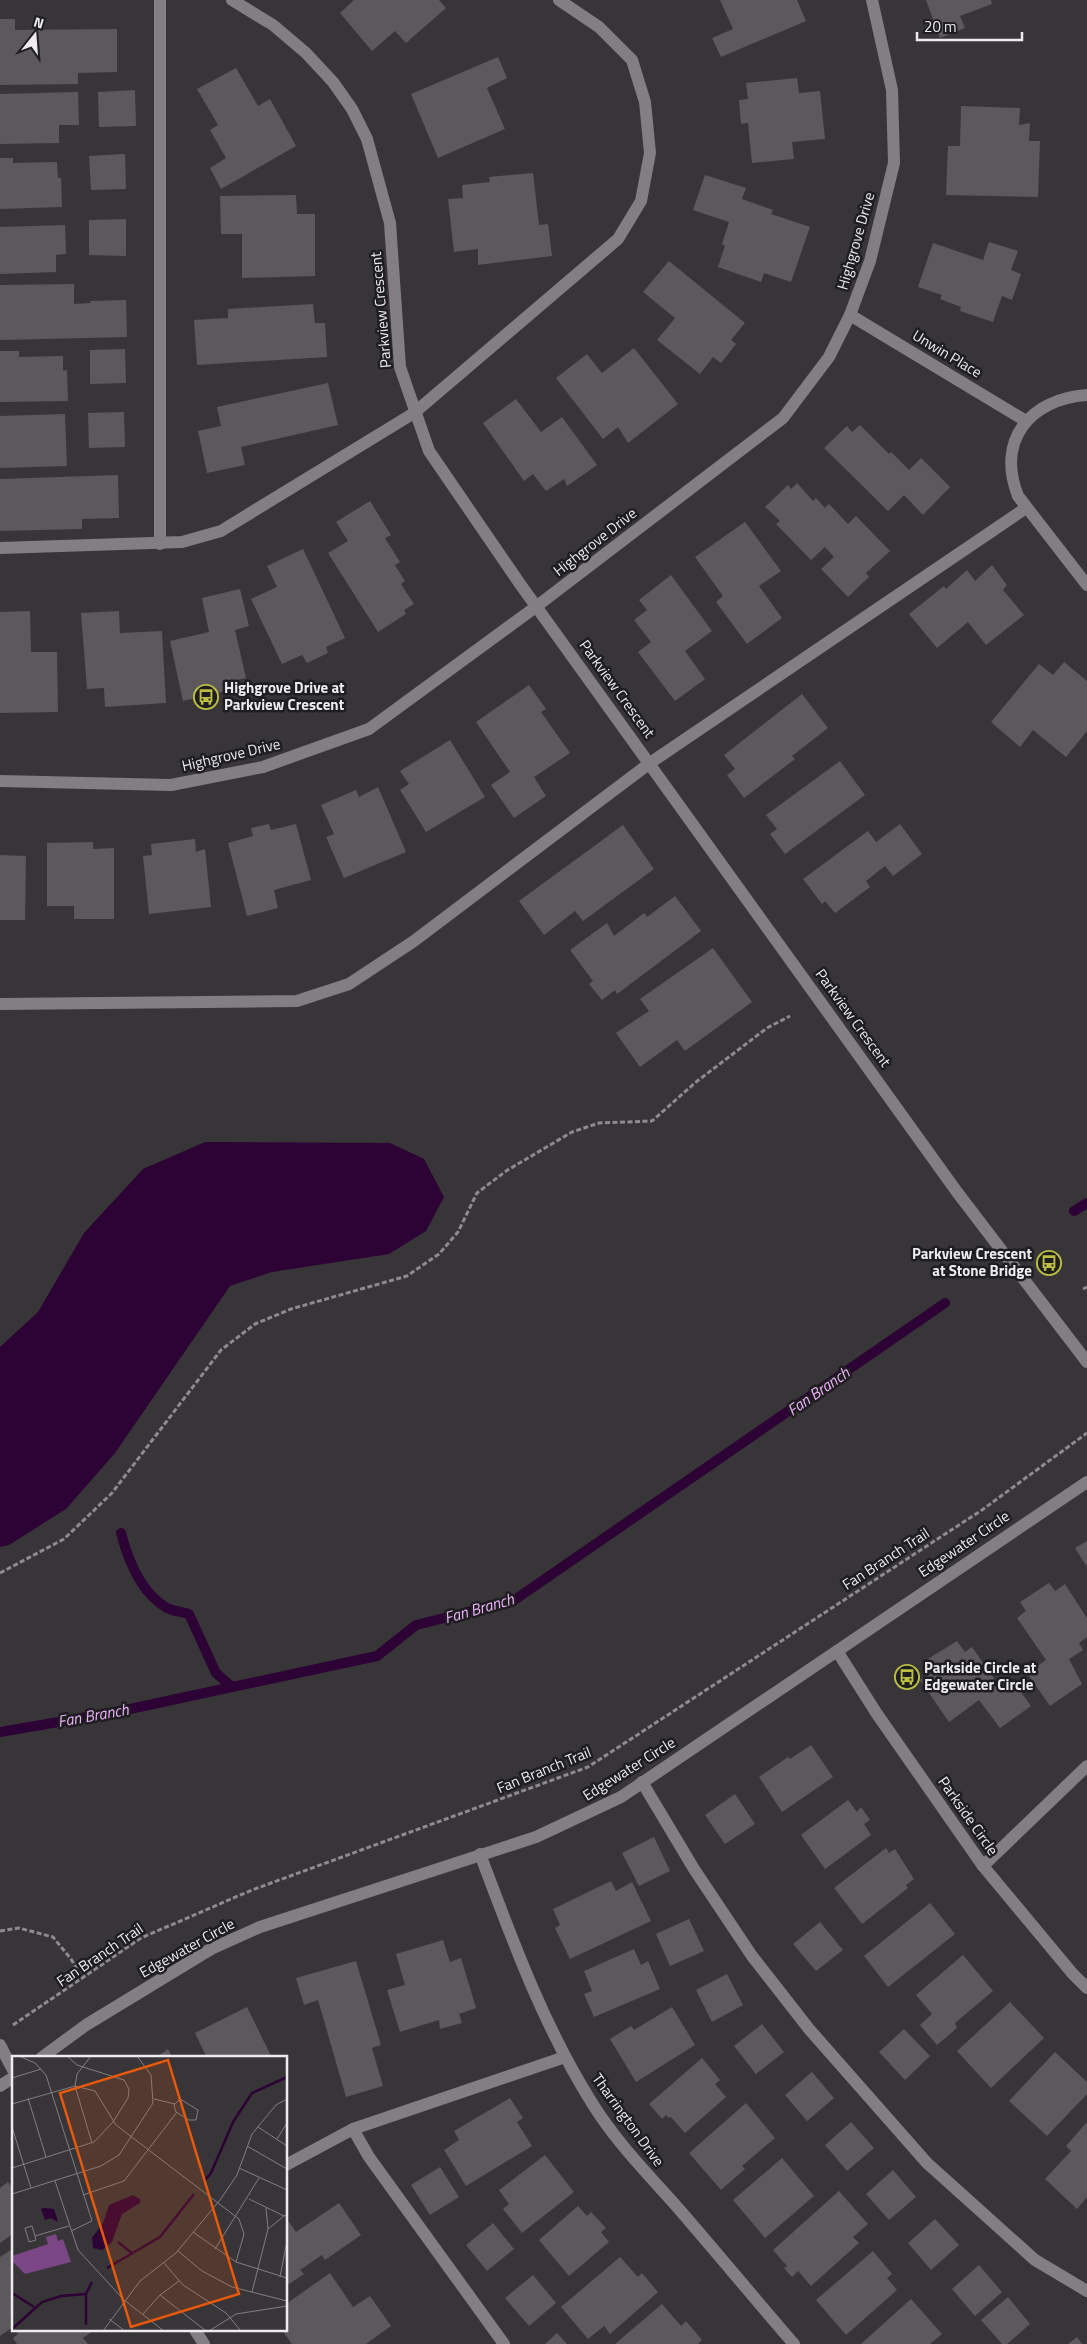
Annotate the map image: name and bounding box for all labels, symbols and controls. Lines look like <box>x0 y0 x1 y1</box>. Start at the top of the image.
north arrow <box>10 10 60 60</box>
scale bar <box>917 10 1022 42</box>
text: N <box>31 11 47 34</box>
text: 20 m <box>924 15 957 38</box>
street label: Highgrove Drive <box>831 189 880 292</box>
street label: Parkview Crescent <box>364 250 397 369</box>
street label: Unwin Place <box>908 324 986 383</box>
street label: Highgrove Drive <box>548 502 641 582</box>
street label: Parkview Crescent <box>574 635 661 743</box>
place label: Highgrove Drive at Parkview Crescent <box>224 676 345 716</box>
bus stop icon: Highgrove Drive at Parkview Crescent <box>193 684 219 710</box>
street label: Highgrove Drive <box>179 732 282 777</box>
street label: Parkview Crescent <box>810 964 897 1072</box>
place label: Parkview Crescent at Stone Bridge <box>912 1242 1033 1282</box>
bus stop icon: Parkview Crescent at Stone Bridge <box>1036 1250 1062 1276</box>
water label: Fan Branch <box>782 1360 855 1421</box>
street label: Edgewater Circle <box>914 1505 1014 1583</box>
street label: Fan Branch Trail <box>837 1522 934 1596</box>
water label: Fan Branch <box>441 1586 518 1629</box>
place label: Parkside Circle at Edgewater Circle <box>924 1656 1037 1696</box>
bus stop icon: Parkside Circle at Edgewater Circle <box>894 1664 920 1690</box>
water label: Fan Branch <box>56 1697 131 1733</box>
street label: Edgewater Circle <box>578 1731 680 1806</box>
street label: Fan Branch Trail <box>493 1740 595 1799</box>
street label: Parkside Circle <box>933 1771 1004 1860</box>
street label: Edgewater Circle <box>135 1912 239 1983</box>
street label: Fan Branch Trail <box>52 1917 148 1992</box>
inset map <box>12 2056 288 2332</box>
street label: Tharrington Drive <box>587 2068 670 2171</box>

